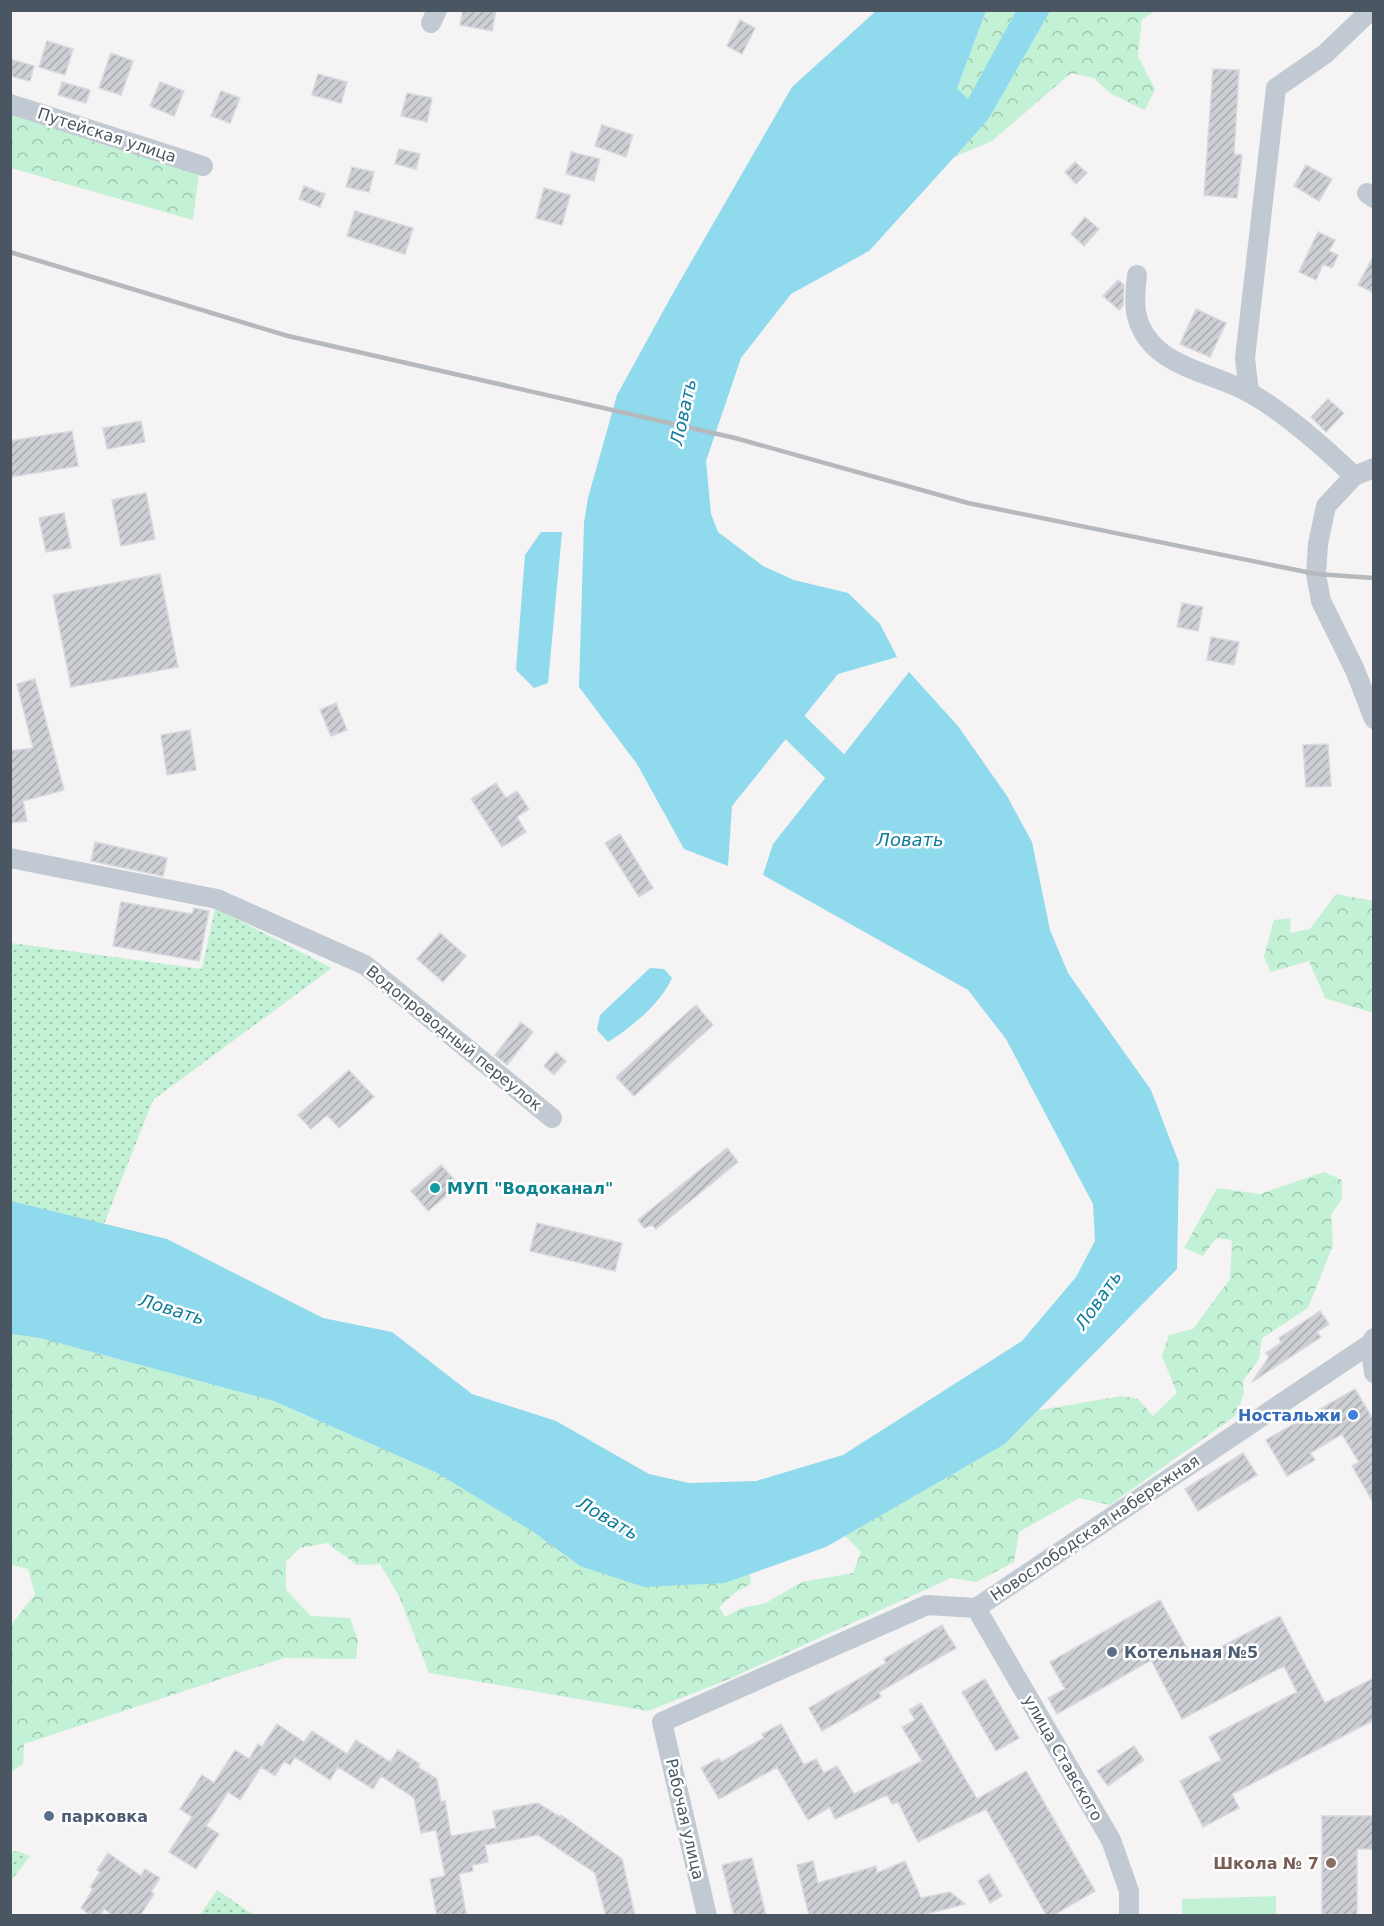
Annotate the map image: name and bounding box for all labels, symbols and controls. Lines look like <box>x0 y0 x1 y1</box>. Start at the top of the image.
street label: Путейская улица <box>35 104 179 166</box>
water label: Ловать <box>666 377 700 448</box>
water label: Ловать <box>875 829 944 850</box>
street label: Водопроводный переулок <box>362 961 546 1115</box>
place label: МУП "Водоканал" <box>447 1179 613 1198</box>
marker: МУП "Водоканал" <box>428 1181 442 1195</box>
water label: Ловать <box>1070 1266 1126 1334</box>
water label: Ловать <box>136 1289 207 1329</box>
place label: Ностальжи <box>1238 1406 1341 1425</box>
marker: Ностальжи <box>1346 1408 1360 1422</box>
street label: Новослободская набережная <box>987 1451 1203 1605</box>
water label: Ловать <box>573 1492 642 1544</box>
place label: Котельная №5 <box>1124 1643 1258 1662</box>
marker: Котельная №5 <box>1105 1645 1119 1659</box>
street label: улица Ставского <box>1019 1692 1107 1824</box>
street label: Рабочая улица <box>662 1757 708 1881</box>
place label: парковка <box>61 1807 148 1826</box>
marker: парковка <box>42 1809 56 1823</box>
place label: Школа № 7 <box>1213 1854 1319 1873</box>
marker: Школа № 7 <box>1324 1856 1338 1870</box>

